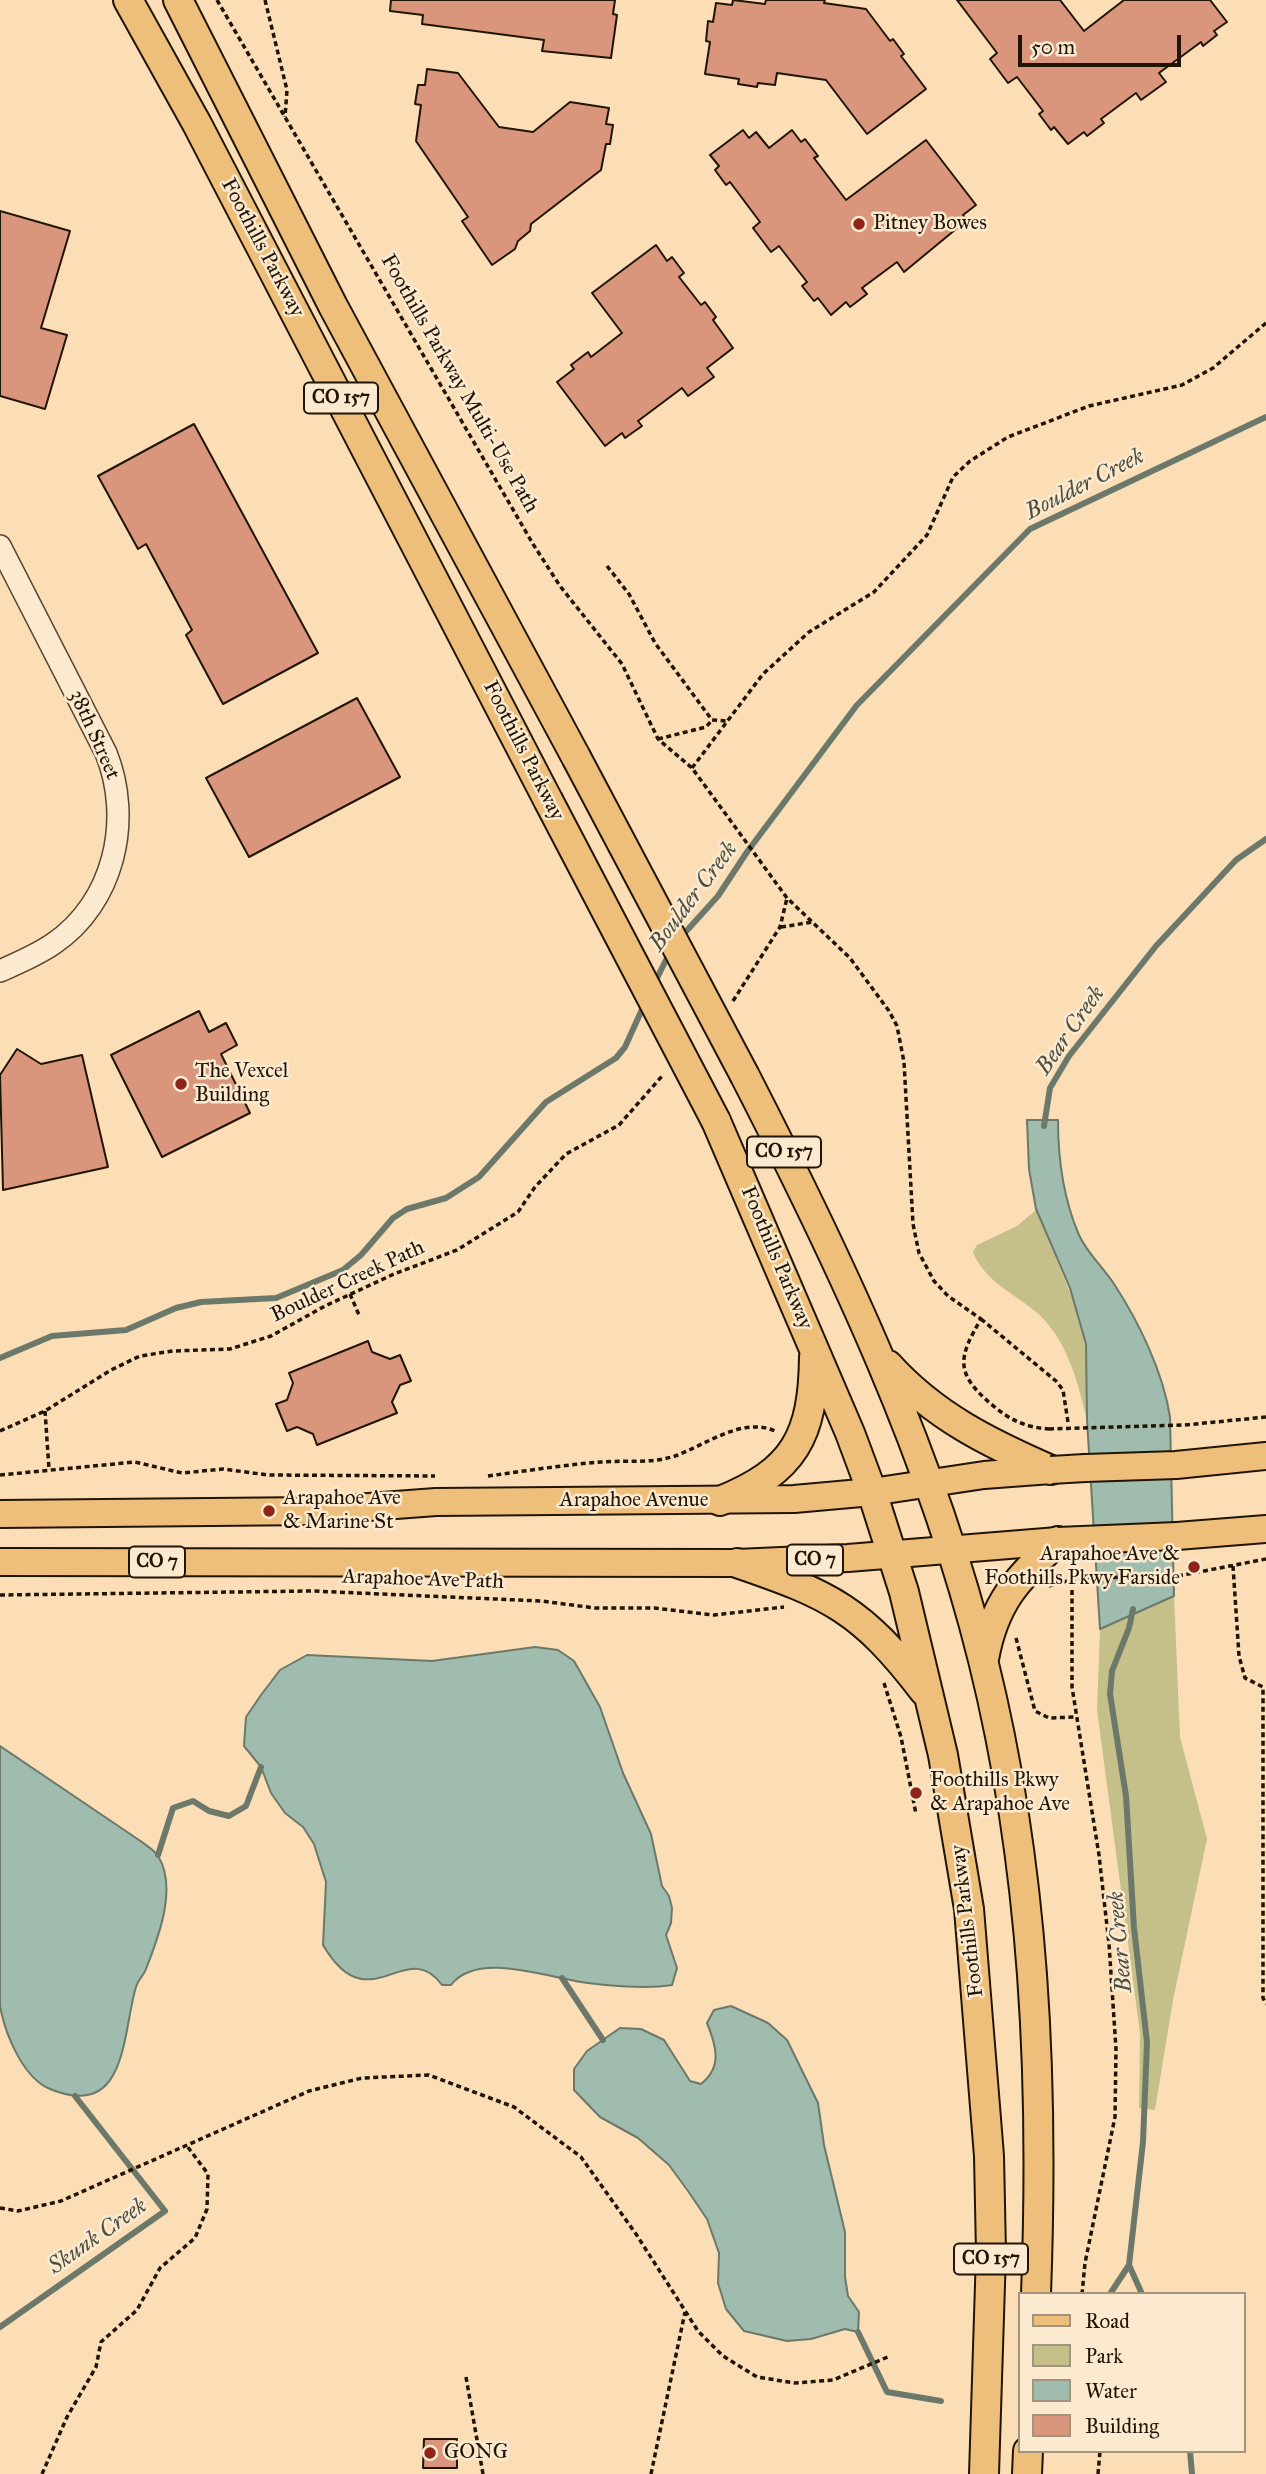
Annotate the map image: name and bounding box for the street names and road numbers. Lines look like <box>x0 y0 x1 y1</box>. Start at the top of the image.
street label: Foothills Parkway <box>215 174 309 322</box>
street label: Foothills Parkway Multi-Use Path <box>374 250 544 518</box>
road number: CO 157 <box>304 382 378 414</box>
street label: Foothills Parkway <box>477 677 569 825</box>
street label: 38th Street <box>63 686 125 784</box>
road number: CO 157 <box>747 1136 821 1168</box>
street label: Foothills Parkway <box>734 1183 818 1333</box>
street label: Boulder Creek Path <box>267 1235 429 1329</box>
street label: Arapahoe Avenue <box>560 1488 708 1514</box>
road number: CO 7 <box>787 1544 843 1576</box>
road number: CO 7 <box>129 1546 185 1578</box>
street label: Arapahoe Ave Path <box>342 1565 504 1595</box>
street label: Foothills Parkway <box>946 1843 990 1999</box>
road number: CO 157 <box>954 2244 1028 2274</box>

